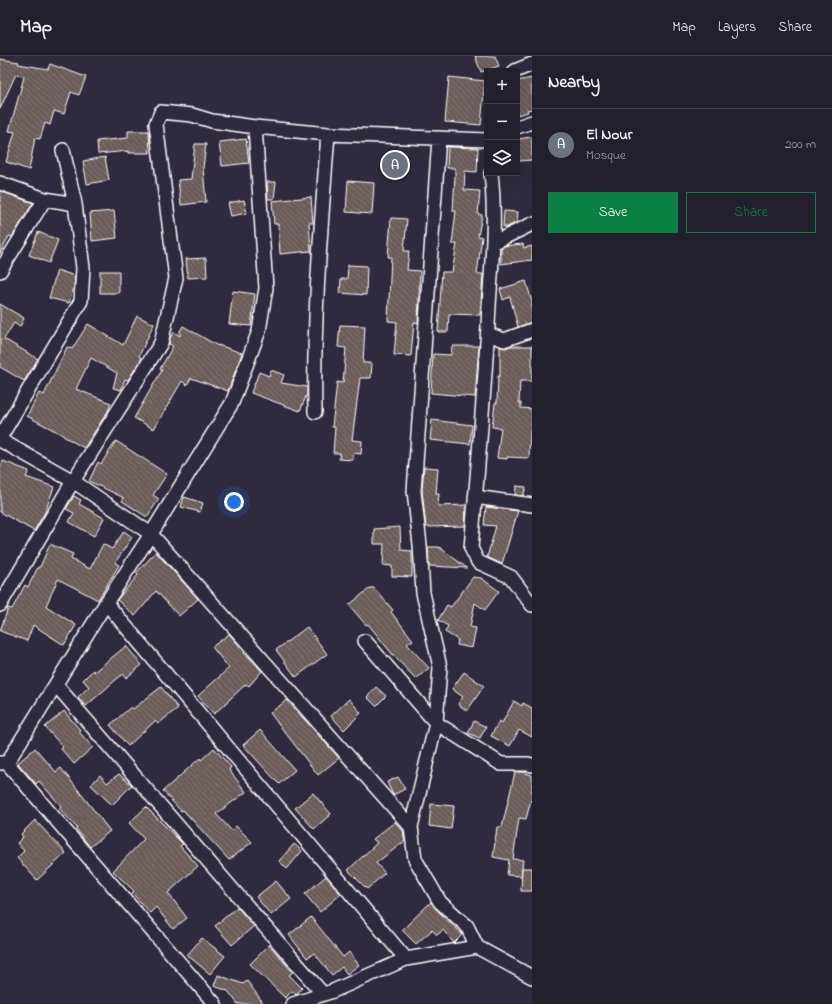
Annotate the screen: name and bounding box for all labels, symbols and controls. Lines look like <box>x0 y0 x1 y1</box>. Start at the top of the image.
text: Map <box>20 14 52 41</box>
text: Map <box>672 17 696 38</box>
text: Layers <box>718 17 756 38</box>
text: Share <box>778 17 812 38</box>
map controls <box>484 68 520 176</box>
button: + <box>484 68 520 104</box>
text: Nearby <box>548 70 600 95</box>
button: − <box>484 104 520 140</box>
text: El Nour <box>586 124 632 146</box>
text: A <box>557 135 565 154</box>
text: 200 m <box>785 135 816 154</box>
button: layers <box>484 140 520 176</box>
text: Mosque <box>586 146 626 165</box>
pin: A <box>382 150 408 180</box>
button: Save <box>548 192 678 233</box>
button: Share <box>686 192 816 233</box>
your location <box>224 492 244 512</box>

